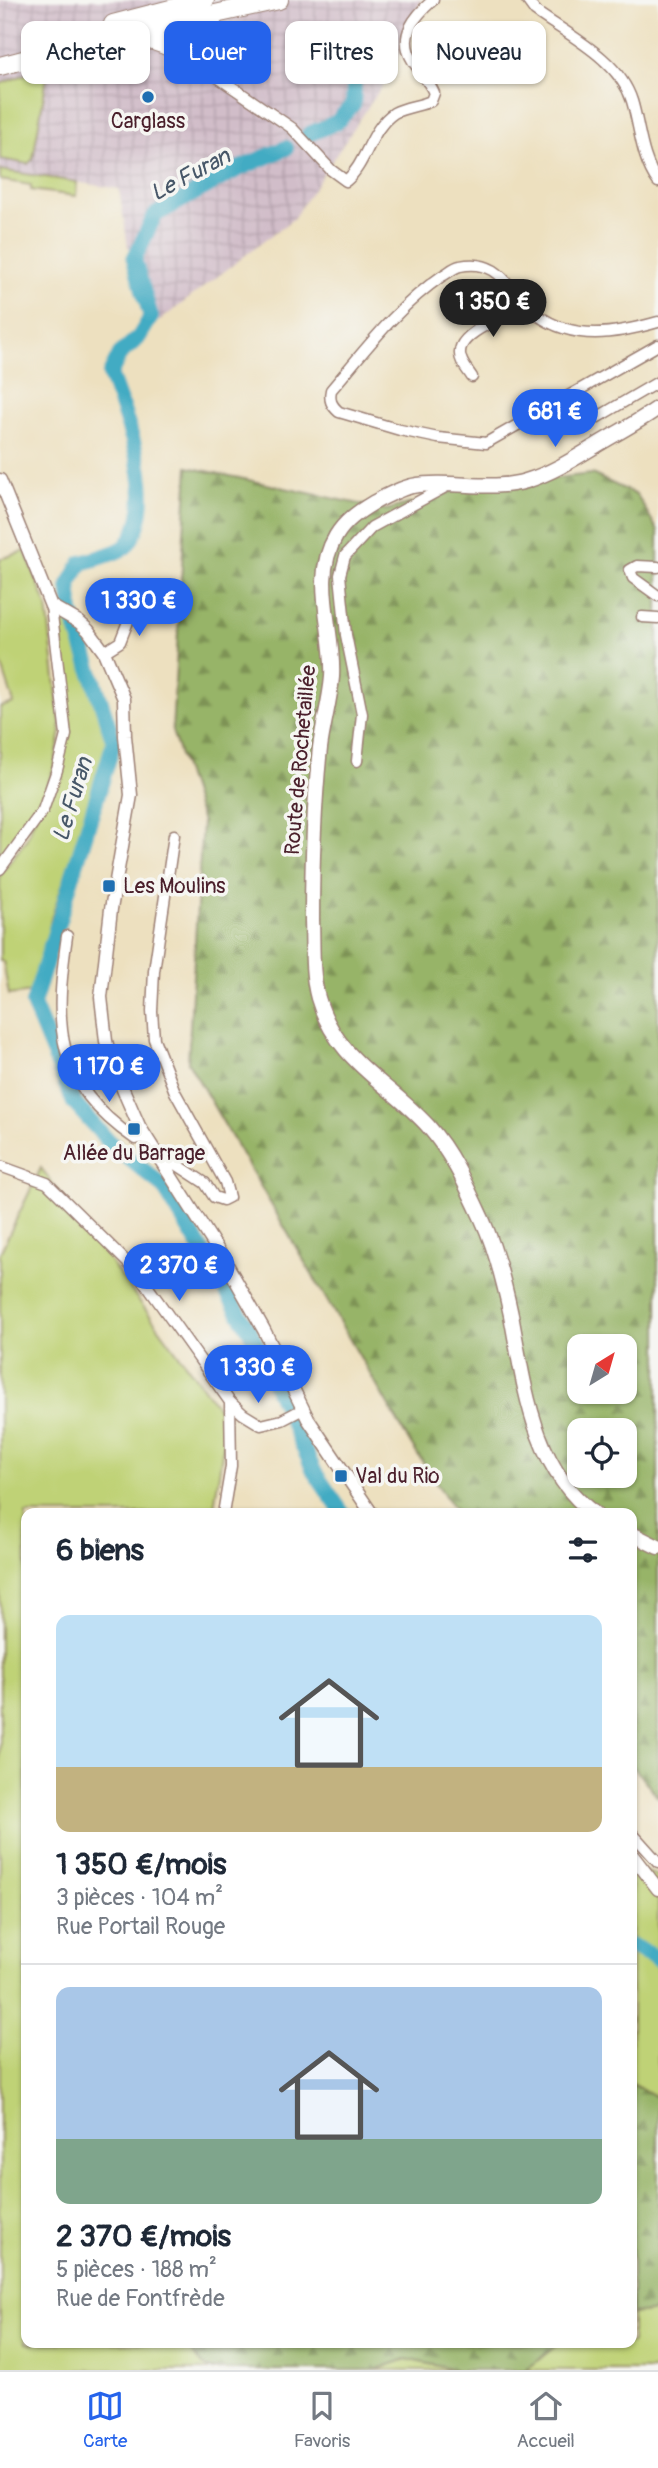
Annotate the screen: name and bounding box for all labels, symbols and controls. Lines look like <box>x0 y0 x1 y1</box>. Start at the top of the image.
chip: Acheter <box>21 21 150 84</box>
chip: Louer <box>164 21 271 84</box>
chip: Filtres <box>285 21 398 84</box>
chip: Nouveau <box>412 21 546 84</box>
marker: Carglass <box>140 89 156 105</box>
place label: Carglass <box>111 108 186 135</box>
water label: Le Furan <box>145 141 236 207</box>
pin: 1 350 € <box>428 280 558 339</box>
text: 1 350 € <box>455 287 531 316</box>
pin: 681 € <box>506 390 604 449</box>
text: 681 € <box>528 397 582 426</box>
pin: 1 330 € <box>74 578 204 638</box>
text: 1 330 € <box>101 586 177 615</box>
street label: Route de Rochetaillée <box>279 663 322 856</box>
water label: Le Furan <box>46 753 99 844</box>
place label: Les Moulins <box>123 873 226 900</box>
marker: Les Moulins <box>101 878 117 894</box>
pin: 1 170 € <box>44 1044 174 1104</box>
text: 1 170 € <box>73 1052 145 1081</box>
marker: Allée du Barrage <box>126 1121 142 1137</box>
place label: Allée du Barrage <box>63 1140 206 1167</box>
pin: 2 370 € <box>114 1244 244 1303</box>
text: 2 370 € <box>140 1251 218 1280</box>
north arrow <box>567 1334 637 1404</box>
map controls <box>567 1334 637 1488</box>
pin: 1 330 € <box>193 1346 323 1405</box>
text: 1 330 € <box>220 1353 296 1382</box>
button: locate <box>567 1418 637 1488</box>
place label: Val du Rio <box>355 1463 439 1490</box>
marker: Val du Rio <box>333 1468 349 1484</box>
icon: filters <box>564 1531 602 1569</box>
text: 6 biens <box>56 1532 144 1569</box>
icon: home <box>266 1660 392 1786</box>
text: 1 350 €/mois <box>56 1846 226 1883</box>
text: 3 pièces · 104 m² <box>56 1883 223 1912</box>
text: Rue Portail Rouge <box>56 1912 225 1941</box>
icon: home <box>266 2032 392 2158</box>
text: 2 370 €/mois <box>56 2218 231 2255</box>
text: 5 pièces · 188 m² <box>56 2255 217 2284</box>
text: Rue de Fontfrède <box>56 2284 225 2313</box>
tab: Carte <box>83 2387 127 2453</box>
tab: Favoris <box>294 2387 350 2453</box>
tab: Accueil <box>516 2387 575 2453</box>

